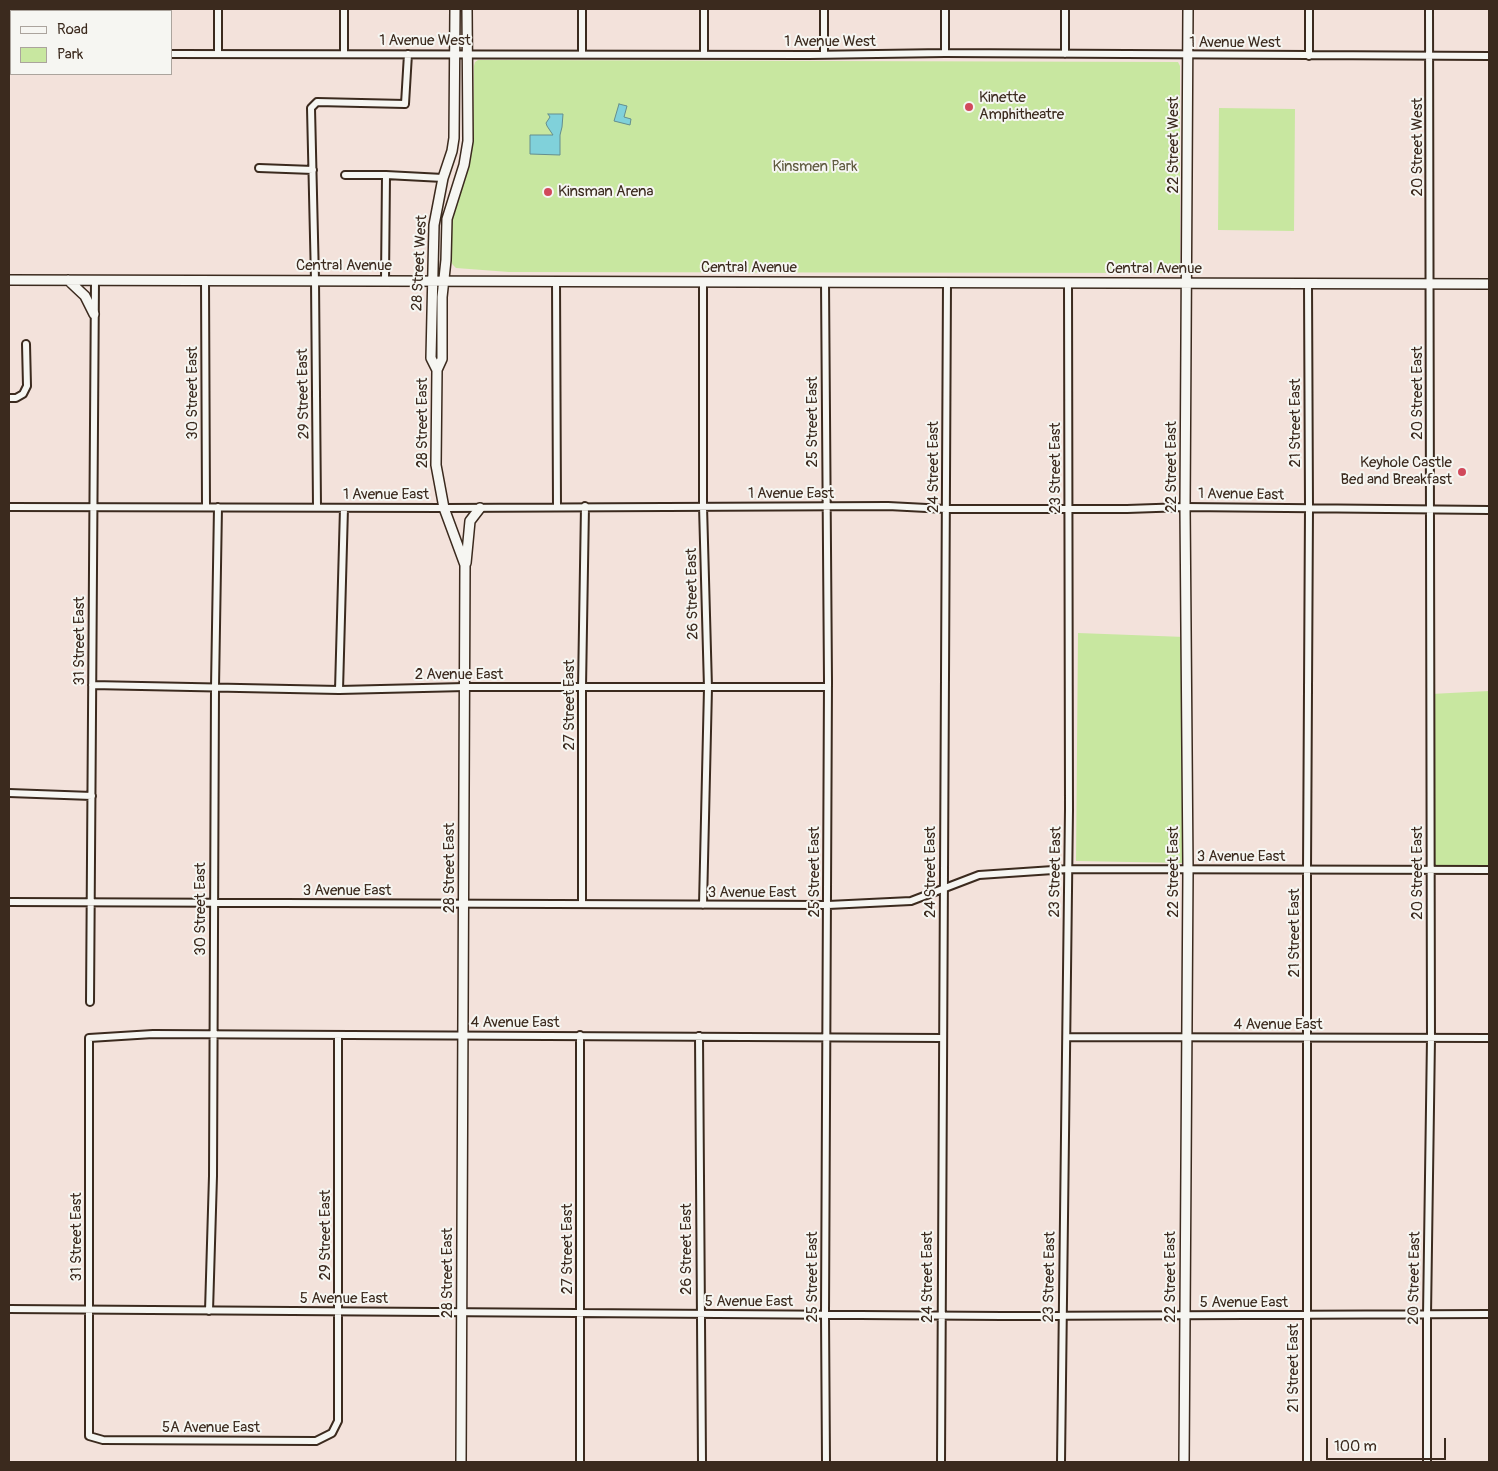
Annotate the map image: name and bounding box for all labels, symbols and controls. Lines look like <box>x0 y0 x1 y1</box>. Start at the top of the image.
legend <box>10 10 172 75</box>
text: Road <box>57 20 88 39</box>
street label: 1 Avenue West <box>379 32 471 50</box>
street label: 1 Avenue West <box>784 33 876 51</box>
street label: 1 Avenue West <box>1189 34 1281 52</box>
text: Park <box>57 45 83 64</box>
place label: Kinette Amphitheatre <box>979 89 1064 124</box>
street label: 22 Street West <box>1165 97 1183 193</box>
street label: 20 Street West <box>1409 98 1427 196</box>
marker: Kinette Amphitheatre <box>963 101 975 113</box>
park label: Kinsmen Park <box>773 158 857 176</box>
place label: Kinsman Arena <box>558 183 653 201</box>
marker: Kinsman Arena <box>542 186 554 198</box>
street label: 28 Street West <box>408 215 432 311</box>
street label: Central Avenue <box>296 257 392 275</box>
street label: Central Avenue <box>701 259 797 277</box>
street label: Central Avenue <box>1106 260 1202 278</box>
street label: 30 Street East <box>184 346 202 440</box>
street label: 20 Street East <box>1409 346 1427 440</box>
street label: 29 Street East <box>294 348 314 440</box>
street label: 25 Street East <box>804 376 822 468</box>
street label: 28 Street East <box>414 378 432 468</box>
street label: 21 Street East <box>1287 379 1305 467</box>
street label: 24 Street East <box>925 421 943 513</box>
street label: 22 Street East <box>1163 421 1181 513</box>
street label: 23 Street East <box>1047 422 1065 514</box>
place label: Keyhole Castle Bed and Breakfast <box>1341 454 1452 489</box>
marker: Keyhole Castle Bed and Breakfast <box>1456 466 1468 478</box>
street label: 1 Avenue East <box>748 485 834 503</box>
street label: 1 Avenue East <box>1198 485 1284 505</box>
street label: 1 Avenue East <box>343 486 429 504</box>
street label: 26 Street East <box>683 548 703 640</box>
street label: 31 Street East <box>71 597 89 685</box>
street label: 27 Street East <box>561 659 579 751</box>
street label: 2 Avenue East <box>415 666 503 684</box>
street label: 28 Street East <box>441 823 459 913</box>
street label: 25 Street East <box>806 826 824 918</box>
street label: 24 Street East <box>922 826 940 918</box>
street label: 23 Street East <box>1046 826 1066 918</box>
street label: 22 Street East <box>1165 826 1183 918</box>
street label: 20 Street East <box>1409 826 1427 920</box>
street label: 3 Avenue East <box>1197 848 1285 866</box>
street label: 30 Street East <box>192 862 210 956</box>
street label: 3 Avenue East <box>303 882 391 900</box>
street label: 3 Avenue East <box>708 884 796 902</box>
street label: 21 Street East <box>1286 889 1304 977</box>
street label: 4 Avenue East <box>471 1014 559 1032</box>
street label: 4 Avenue East <box>1234 1016 1322 1034</box>
street label: 29 Street East <box>317 1190 335 1280</box>
street label: 31 Street East <box>68 1193 86 1281</box>
street label: 27 Street East <box>559 1203 577 1295</box>
street label: 26 Street East <box>678 1203 696 1295</box>
street label: 28 Street East <box>439 1228 457 1318</box>
street label: 25 Street East <box>804 1231 822 1323</box>
street label: 24 Street East <box>919 1231 937 1323</box>
street label: 23 Street East <box>1040 1231 1060 1323</box>
street label: 22 Street East <box>1162 1231 1180 1323</box>
street label: 20 Street East <box>1405 1231 1425 1325</box>
street label: 5 Avenue East <box>300 1290 388 1308</box>
street label: 5 Avenue East <box>705 1293 793 1311</box>
street label: 5 Avenue East <box>1200 1294 1288 1312</box>
street label: 21 Street East <box>1285 1324 1303 1412</box>
street label: 5A Avenue East <box>162 1419 260 1437</box>
scale bar <box>1328 1428 1448 1460</box>
text: 100 m <box>1334 1437 1377 1456</box>

